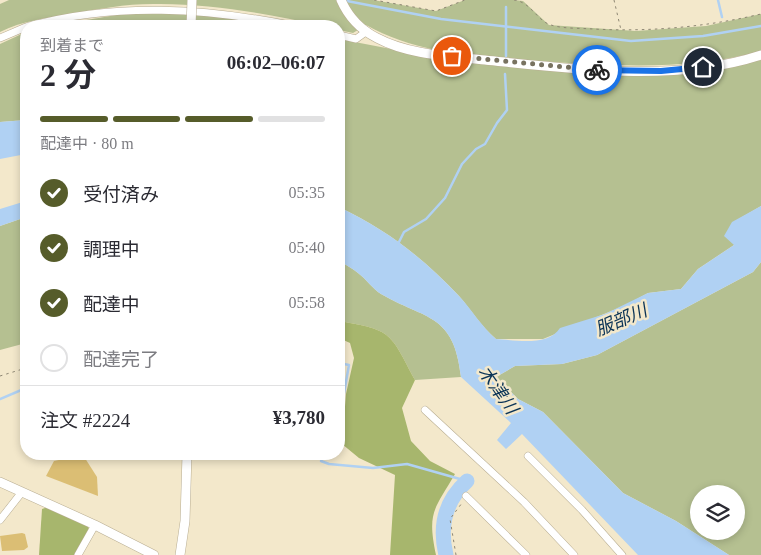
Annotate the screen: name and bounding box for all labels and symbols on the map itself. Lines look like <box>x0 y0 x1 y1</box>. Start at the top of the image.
pin <box>431 35 473 77</box>
courier <box>572 45 622 95</box>
pin <box>682 46 724 88</box>
water label: 服部川 <box>592 299 652 340</box>
water label: 木津川 <box>474 362 523 419</box>

